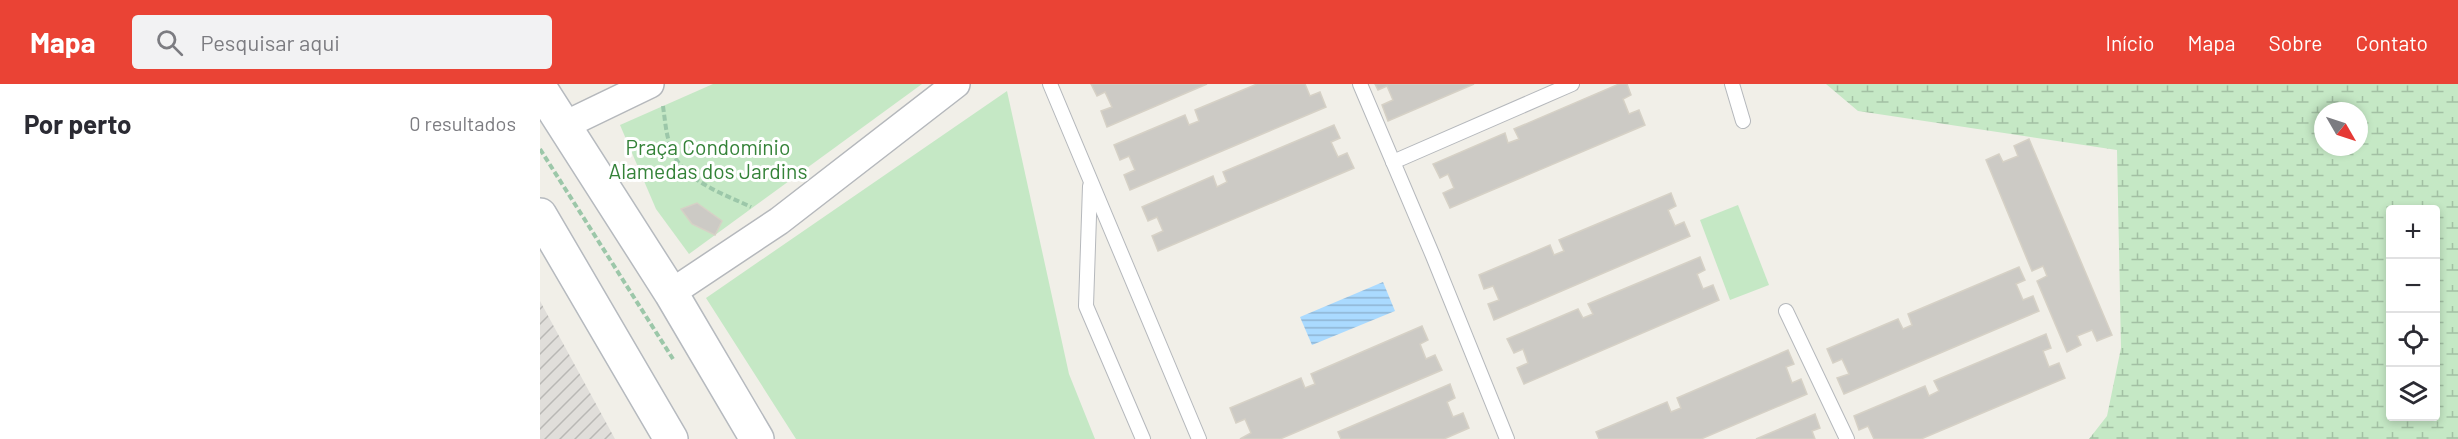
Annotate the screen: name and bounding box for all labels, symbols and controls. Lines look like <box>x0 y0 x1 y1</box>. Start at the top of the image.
search box <box>132 15 552 69</box>
text: Mapa <box>30 25 96 59</box>
icon: search <box>153 26 186 59</box>
text: Pesquisar aqui <box>201 29 340 55</box>
text: Início <box>2106 30 2154 55</box>
text: Mapa <box>2187 30 2236 55</box>
text: Sobre <box>2269 30 2322 55</box>
text: Contato <box>2355 30 2428 55</box>
north arrow <box>2314 102 2368 156</box>
text: Por perto <box>24 108 132 139</box>
text: 0 resultados <box>409 111 516 135</box>
park label: Praça Condomínio Alamedas dos Jardins <box>608 134 808 183</box>
map controls <box>2386 205 2440 421</box>
button: + <box>2386 205 2440 259</box>
button: − <box>2386 259 2440 313</box>
button: locate <box>2386 313 2440 367</box>
button: layers <box>2386 367 2440 421</box>

